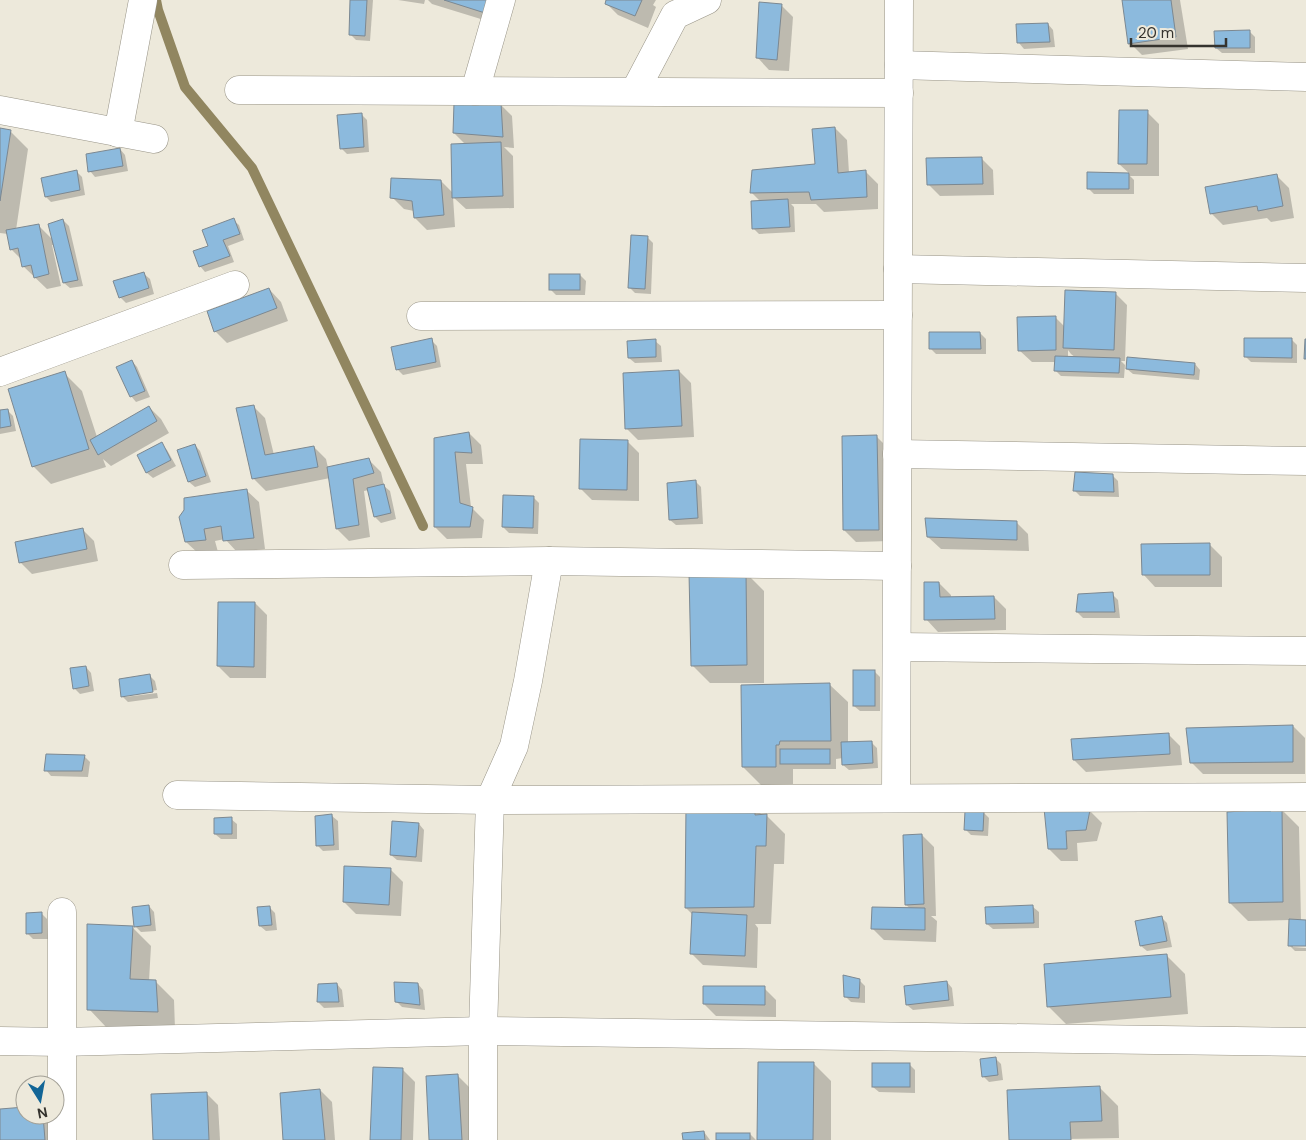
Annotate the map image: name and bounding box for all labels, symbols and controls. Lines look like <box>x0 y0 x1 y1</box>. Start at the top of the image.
scale bar <box>1131 15 1226 47</box>
text: 20 m <box>1138 23 1174 43</box>
north arrow <box>15 1075 65 1125</box>
text: N <box>36 1103 49 1123</box>

